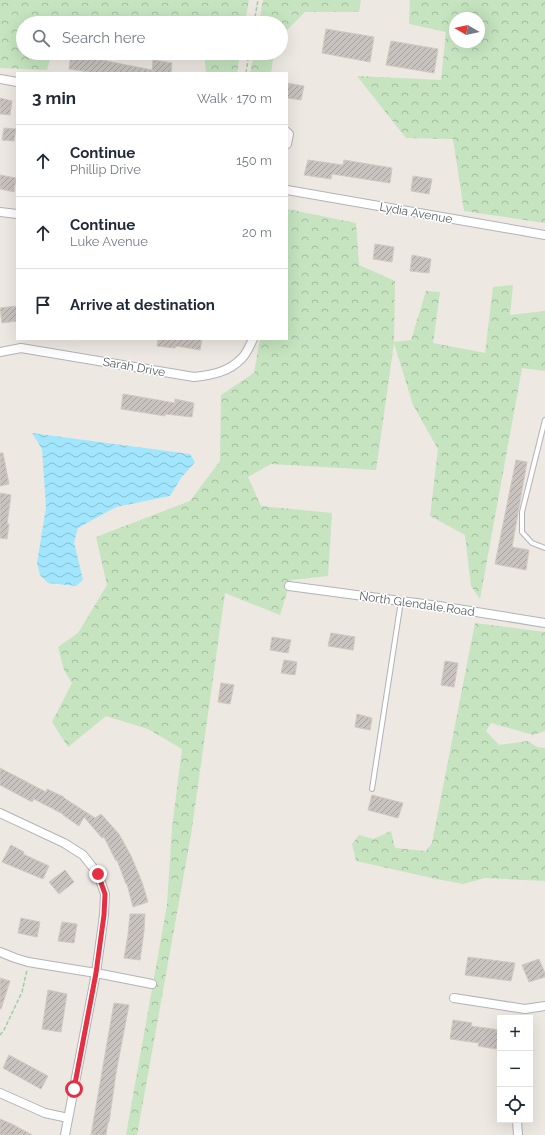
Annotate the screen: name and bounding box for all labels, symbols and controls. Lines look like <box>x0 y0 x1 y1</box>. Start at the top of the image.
north arrow <box>449 12 485 48</box>
search box <box>16 16 288 60</box>
icon: search <box>30 27 52 49</box>
text: Search here <box>62 29 145 47</box>
text: 3 min <box>32 88 76 108</box>
text: Walk · 170 m <box>197 91 272 106</box>
text: Continue <box>70 144 135 162</box>
icon: ahead <box>32 150 54 172</box>
text: 150 m <box>236 153 272 168</box>
text: Phillip Drive <box>70 162 141 177</box>
street label: Lydia Avenue <box>378 200 454 226</box>
text: Continue <box>70 216 135 234</box>
icon: ahead <box>32 222 54 244</box>
text: 20 m <box>242 225 272 240</box>
text: Luke Avenue <box>70 234 148 249</box>
icon: arrive <box>32 294 54 316</box>
text: Arrive at destination <box>70 296 215 314</box>
street label: Sarah Drive <box>102 355 166 379</box>
street label: North Glendale Road <box>358 589 476 619</box>
route end <box>89 865 107 883</box>
map controls <box>497 1015 533 1123</box>
button: + <box>497 1015 533 1051</box>
button: − <box>497 1051 533 1087</box>
route start <box>65 1080 83 1098</box>
button: locate <box>497 1087 533 1123</box>

